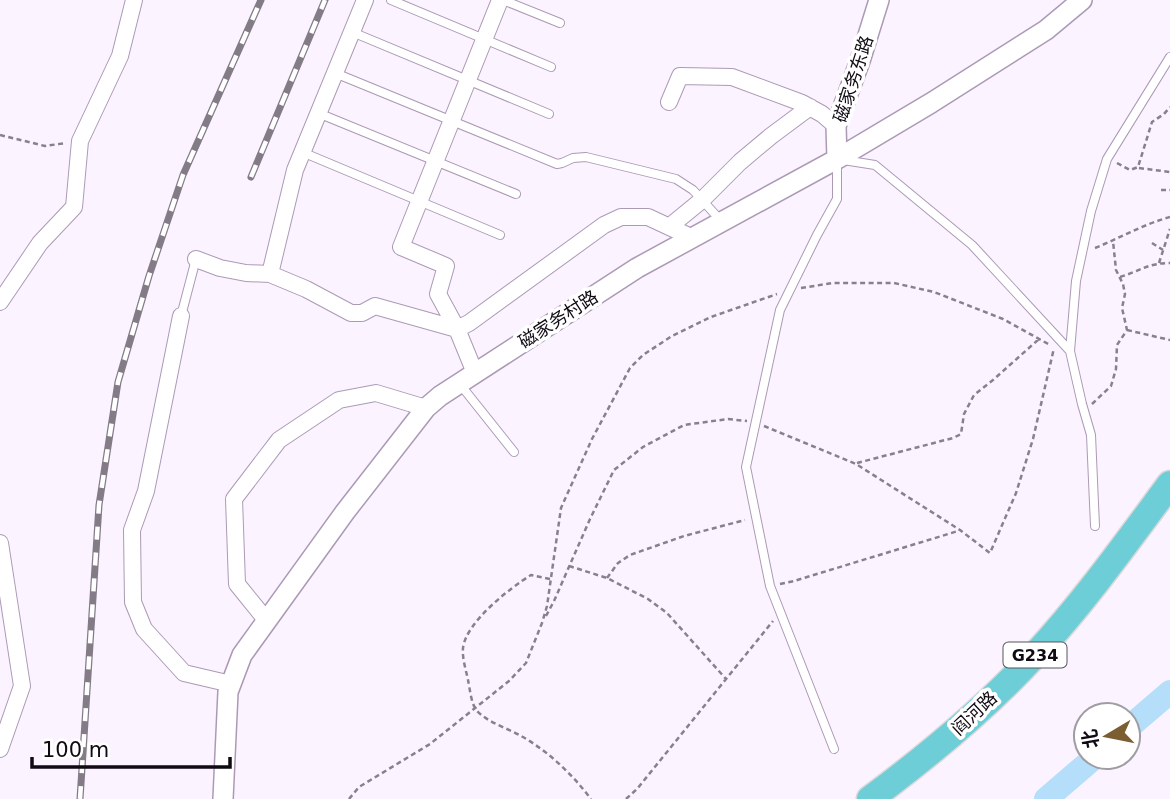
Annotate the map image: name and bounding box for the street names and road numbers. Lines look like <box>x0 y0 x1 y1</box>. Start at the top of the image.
street label: 磁家务东路 <box>829 33 877 125</box>
street label: 磁家务村路 <box>515 286 601 352</box>
road number: G234 <box>1004 642 1066 668</box>
street label: 阎河路 <box>947 687 1001 739</box>

